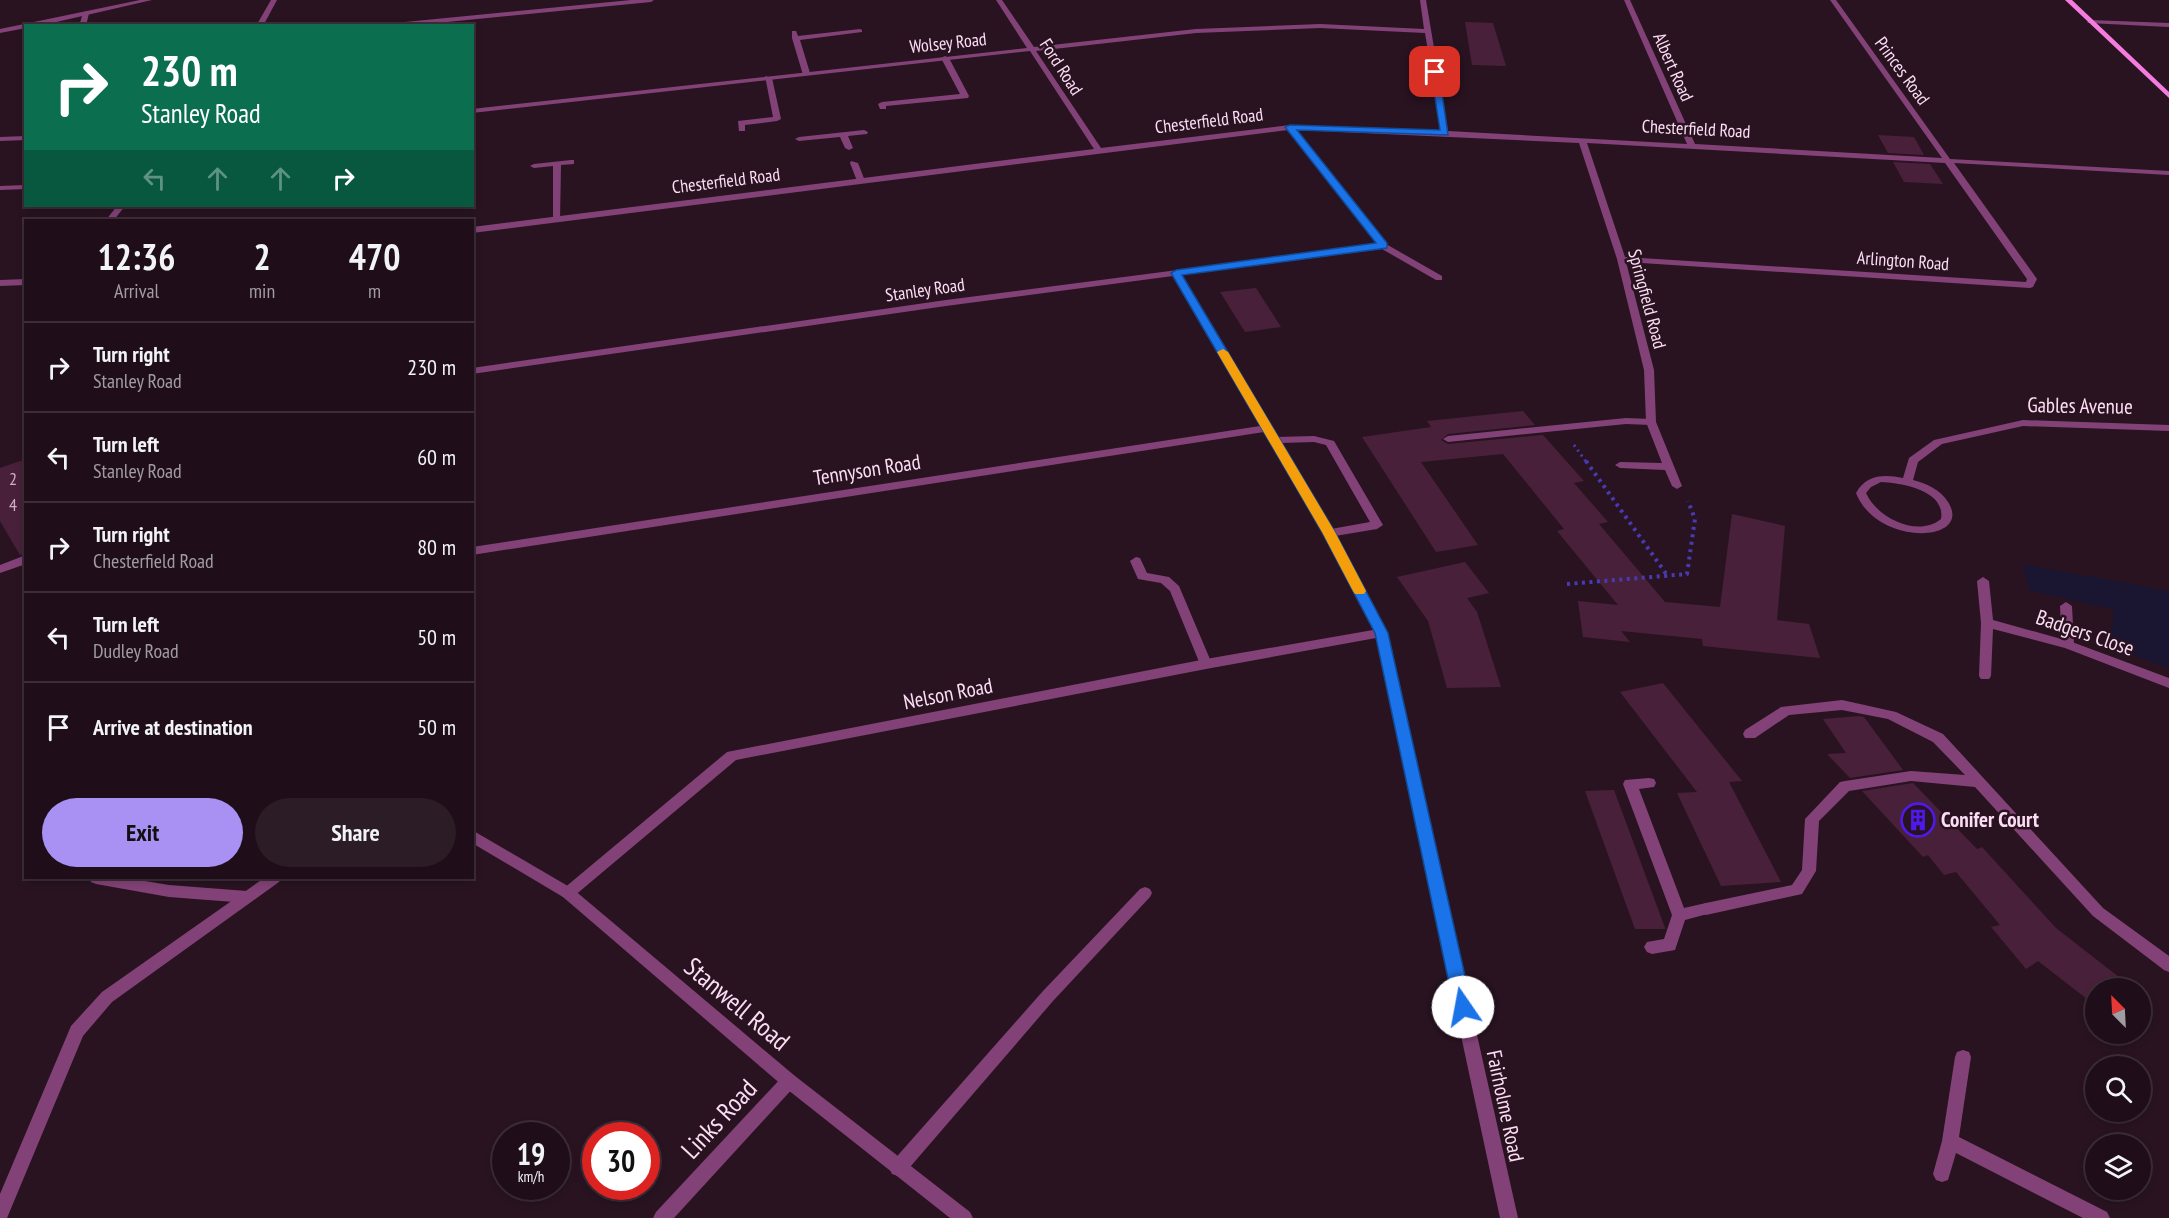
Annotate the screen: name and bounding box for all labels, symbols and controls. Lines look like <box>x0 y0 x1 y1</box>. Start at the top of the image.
street label: Wolsey Road <box>908 27 988 58</box>
street label: Albert Road <box>1648 29 1699 105</box>
street label: Princes Road <box>1870 32 1935 109</box>
street label: Ford Road <box>1035 34 1088 99</box>
text: 230 m <box>141 43 238 98</box>
pin <box>1409 46 1460 97</box>
icon: right <box>42 48 120 126</box>
icon: arrive <box>1418 55 1451 88</box>
text: Stanley Road <box>141 96 261 130</box>
street label: Chesterfield Road <box>1154 102 1264 139</box>
street label: Chesterfield Road <box>1641 114 1751 143</box>
icon: left <box>138 162 171 195</box>
icon: ahead <box>201 162 234 195</box>
icon: ahead <box>264 162 297 195</box>
icon: right <box>327 162 360 195</box>
street label: Chesterfield Road <box>671 162 781 199</box>
text: 12:36 <box>98 233 175 280</box>
text: 2 <box>253 233 271 280</box>
text: 470 <box>349 233 400 280</box>
street label: Arlington Road <box>1856 246 1950 275</box>
street label: Springfield Road <box>1623 247 1672 351</box>
street label: Stanley Road <box>884 273 966 306</box>
text: Arrival <box>114 278 159 304</box>
text: min <box>249 278 275 304</box>
text: m <box>368 278 381 304</box>
text: Turn right <box>93 340 170 368</box>
icon: right <box>42 351 75 384</box>
text: 230 m <box>407 353 456 381</box>
text: Stanley Road <box>93 368 182 394</box>
street label: Gables Avenue <box>2027 391 2133 420</box>
text: Turn left <box>93 430 159 458</box>
icon: left <box>42 441 75 474</box>
text: 60 m <box>417 443 456 471</box>
street label: Tennyson Road <box>812 448 922 491</box>
text: Stanley Road <box>93 458 182 484</box>
house number: 2 <box>9 467 17 490</box>
house number: 4 <box>9 493 17 516</box>
text: Turn right <box>93 520 170 548</box>
icon: right <box>42 531 75 564</box>
text: 80 m <box>417 533 456 561</box>
text: Chesterfield Road <box>93 548 214 574</box>
street label: Badgers Close <box>2033 603 2138 662</box>
text: Turn left <box>93 610 159 638</box>
icon: left <box>42 621 75 654</box>
text: 50 m <box>417 623 456 651</box>
text: Dudley Road <box>93 638 179 664</box>
street label: Nelson Road <box>901 672 995 715</box>
icon: arrive <box>42 711 75 744</box>
text: Arrive at destination <box>93 713 253 741</box>
text: 50 m <box>417 713 456 741</box>
button: Exit <box>42 798 243 867</box>
button: Share <box>255 798 456 867</box>
building icon: Conifer Court <box>1900 802 1936 838</box>
place label: Conifer Court <box>1941 806 2039 833</box>
street label: Stanwell Road <box>678 950 797 1057</box>
position arrow <box>1431 975 1495 1039</box>
north arrow <box>2085 978 2151 1044</box>
map controls <box>2085 978 2151 1200</box>
street label: Fairholme Road <box>1481 1048 1530 1164</box>
button: search <box>2085 1056 2151 1122</box>
street label: Links Road <box>674 1072 764 1165</box>
speed limit sign: 30 <box>582 1122 660 1200</box>
text: 19 <box>517 1134 545 1173</box>
button: layers <box>2085 1134 2151 1200</box>
text: km/h <box>518 1167 544 1186</box>

